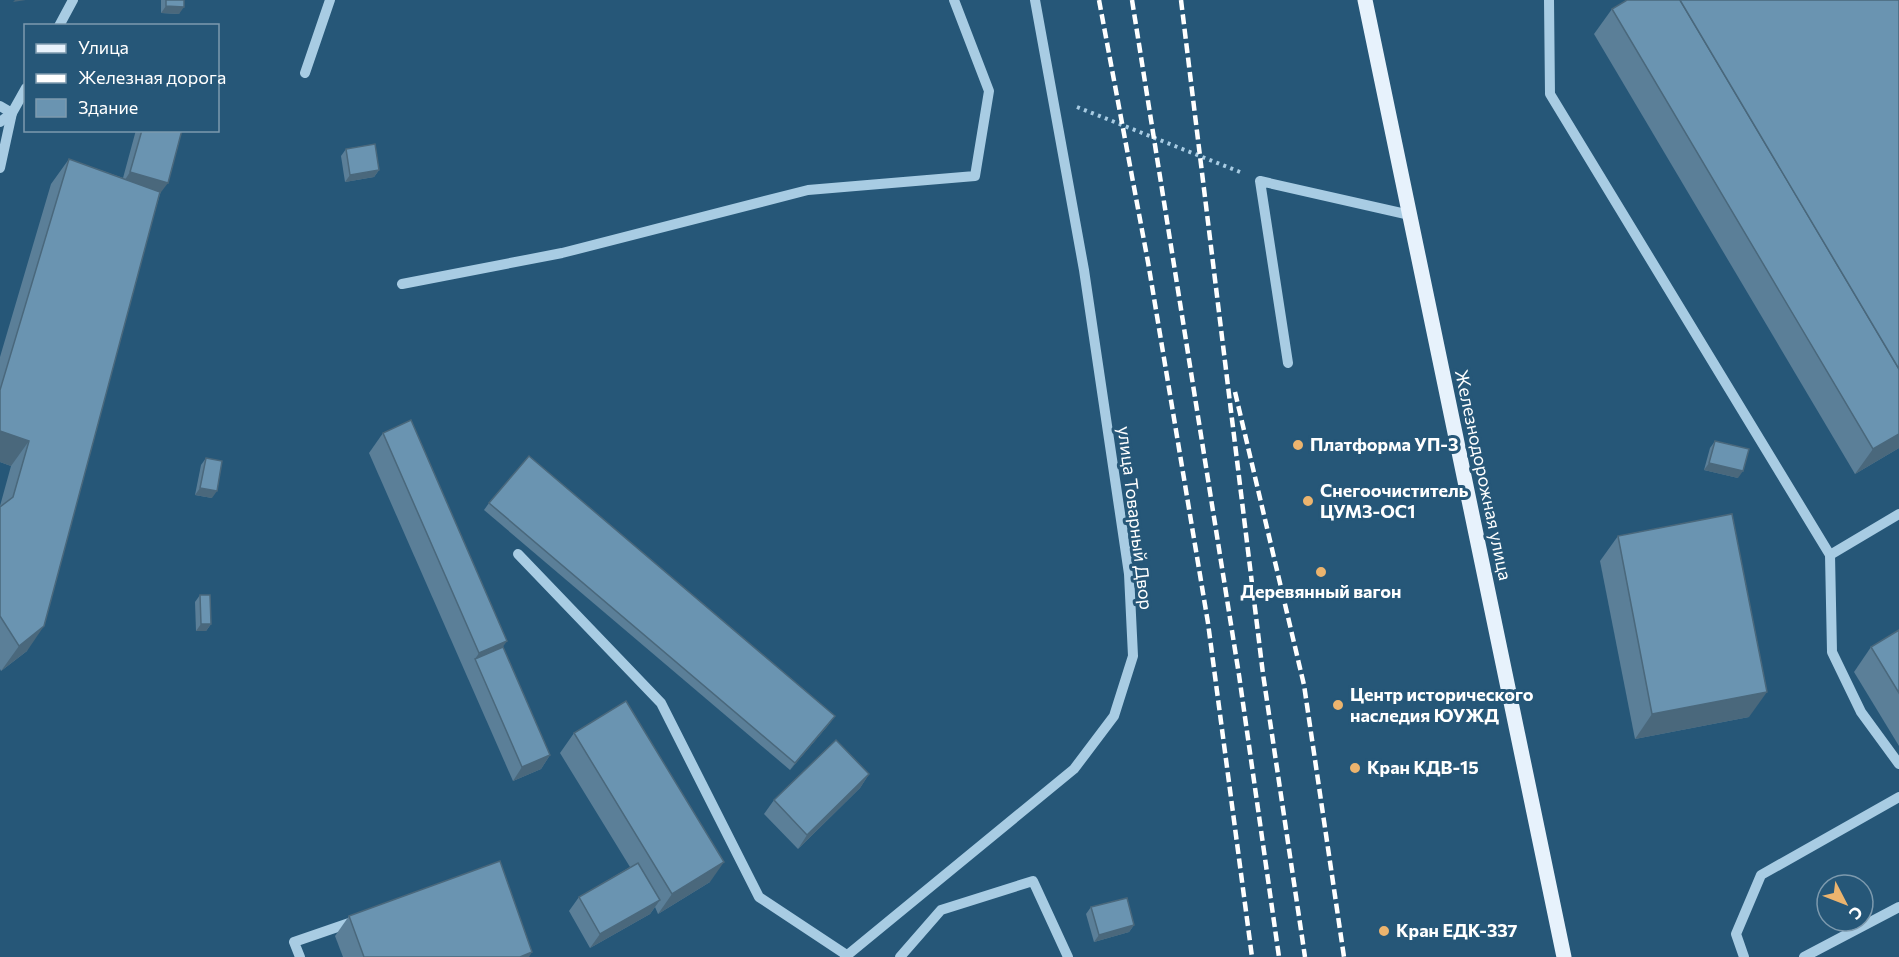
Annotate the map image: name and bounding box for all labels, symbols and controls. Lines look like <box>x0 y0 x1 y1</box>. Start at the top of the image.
legend <box>24 24 219 132</box>
text: Улица <box>78 36 129 58</box>
text: Железная дорога <box>78 66 226 88</box>
text: Здание <box>78 96 138 118</box>
street label: Железнодорожная улица <box>1451 367 1517 582</box>
street label: улица Товарный Двор <box>1114 425 1158 611</box>
place label: Платформа УП-3 <box>1310 433 1459 455</box>
marker: Платформа УП-3 <box>1291 438 1305 452</box>
place label: Снегоочиститель ЦУМ3-ОС1 <box>1320 479 1469 522</box>
marker: Снегоочиститель ЦУМ3-ОС1 <box>1301 494 1315 508</box>
marker: Деревянный вагон <box>1314 565 1328 579</box>
place label: Деревянный вагон <box>1241 580 1401 602</box>
place label: Центр исторического наследия ЮУЖД <box>1350 683 1534 726</box>
marker: Центр исторического наследия ЮУЖД <box>1331 698 1345 712</box>
place label: Кран КДВ-15 <box>1367 756 1479 778</box>
marker: Кран КДВ-15 <box>1348 761 1362 775</box>
north arrow <box>1815 873 1875 933</box>
text: С <box>1846 903 1867 924</box>
place label: Кран ЕДК-337 <box>1396 919 1518 941</box>
marker: Кран ЕДК-337 <box>1377 924 1391 938</box>

